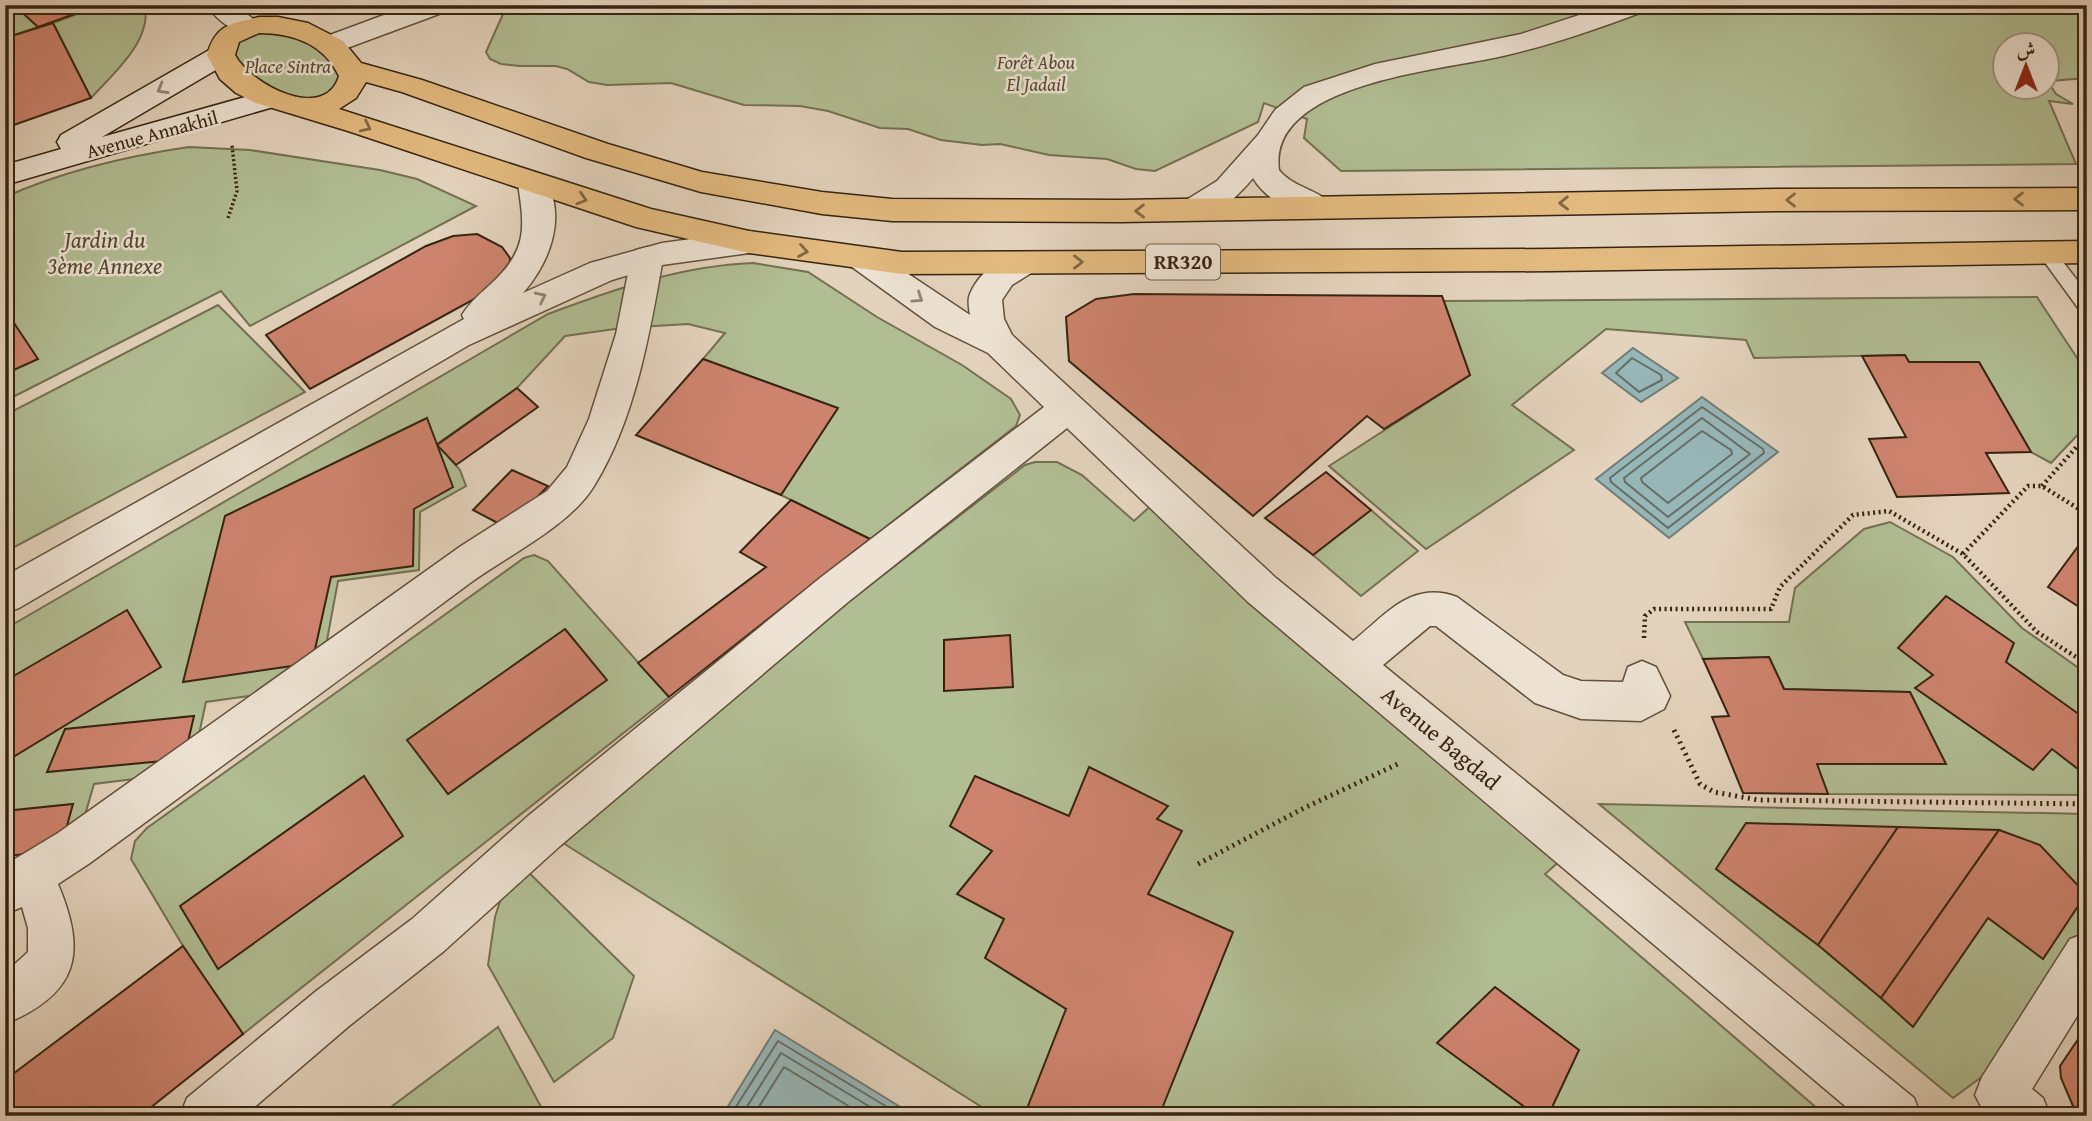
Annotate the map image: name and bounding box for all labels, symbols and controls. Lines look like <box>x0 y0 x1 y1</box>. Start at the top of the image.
north arrow <box>1990 32 2060 102</box>
text: ش <box>2017 35 2035 63</box>
park label: Forêt Abou El Jadail <box>996 48 1075 98</box>
park label: Place Sintra <box>244 52 331 80</box>
one-way arrow <box>157 80 170 93</box>
street label: Avenue Annakhil <box>83 103 221 165</box>
one-way arrow <box>359 118 371 132</box>
one-way arrow <box>575 191 587 205</box>
one-way arrow <box>2013 191 2023 207</box>
one-way arrow <box>1785 192 1796 208</box>
one-way arrow <box>1558 196 1569 211</box>
one-way arrow <box>1134 203 1145 218</box>
park label: Jardin du 3ème Annexe <box>47 223 162 282</box>
one-way arrow <box>797 243 809 258</box>
road number: RR320 <box>1146 244 1220 280</box>
one-way arrow <box>1074 254 1084 270</box>
one-way arrow <box>910 290 923 303</box>
one-way arrow <box>534 291 546 305</box>
street label: Avenue Bagdad <box>1375 678 1509 798</box>

